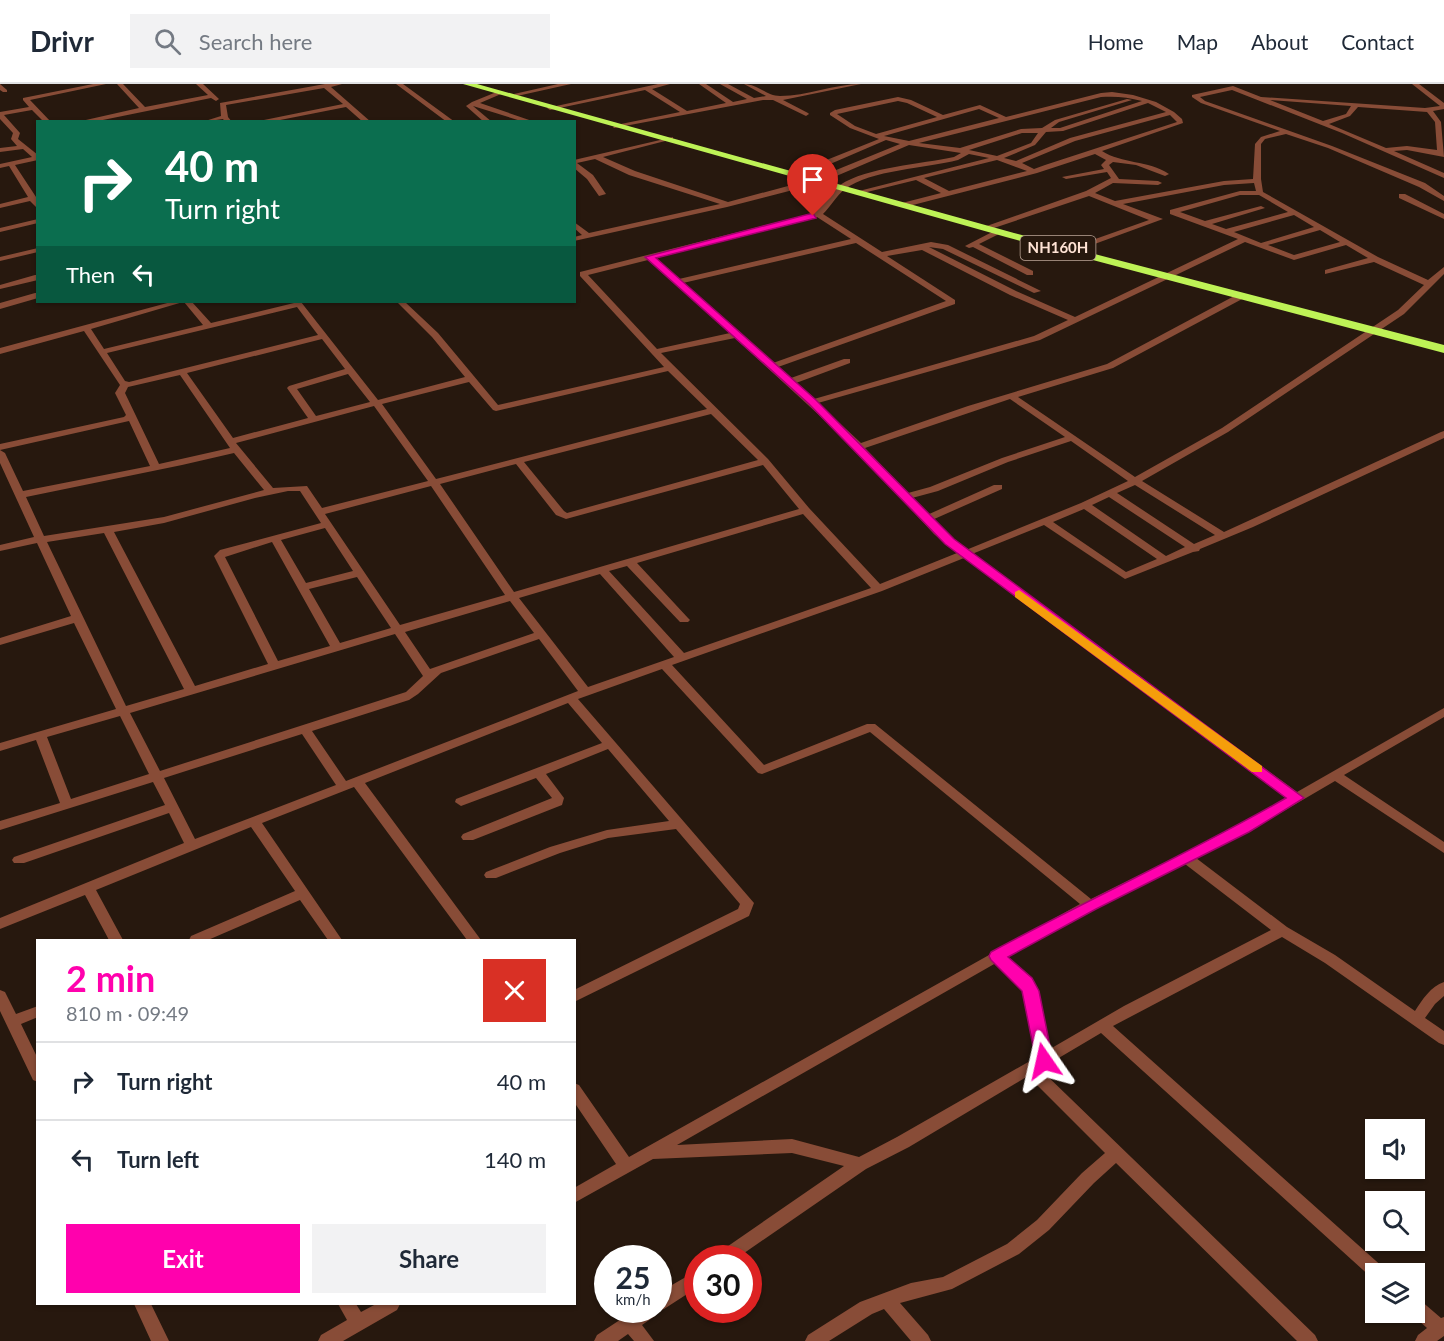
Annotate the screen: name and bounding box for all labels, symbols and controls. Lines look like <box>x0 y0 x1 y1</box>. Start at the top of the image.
search box <box>130 14 550 68</box>
text: Drivr <box>30 24 94 58</box>
icon: search <box>151 25 184 58</box>
text: Search here <box>199 28 312 55</box>
text: Home <box>1088 29 1144 54</box>
text: Map <box>1177 29 1218 54</box>
text: About <box>1251 29 1308 54</box>
text: Contact <box>1341 29 1414 54</box>
text: 40 m <box>165 141 259 191</box>
icon: right <box>66 144 144 222</box>
pin <box>787 154 838 216</box>
icon: arrive <box>796 163 829 196</box>
text: Turn right <box>165 192 280 225</box>
road number: NH160H <box>1020 236 1096 260</box>
icon: left <box>127 258 160 291</box>
text: Then <box>66 261 115 288</box>
text: 2 min <box>66 956 155 1000</box>
button: close <box>483 959 546 1022</box>
text: 810 m · 09:49 <box>66 1001 189 1025</box>
position arrow <box>1012 1029 1076 1093</box>
icon: right <box>66 1065 99 1098</box>
text: Turn right <box>117 1068 212 1095</box>
text: 40 m <box>497 1068 546 1095</box>
map controls <box>1365 1119 1425 1323</box>
button: sound <box>1365 1119 1425 1179</box>
icon: left <box>66 1143 99 1176</box>
text: Turn left <box>117 1146 199 1173</box>
text: 140 m <box>484 1146 546 1173</box>
button: search <box>1365 1191 1425 1251</box>
button: Exit <box>66 1224 300 1293</box>
button: Share <box>312 1224 546 1293</box>
speed limit sign: 30 <box>684 1245 762 1323</box>
text: 25 <box>616 1259 650 1295</box>
button: layers <box>1365 1263 1425 1323</box>
text: km/h <box>615 1290 651 1308</box>

